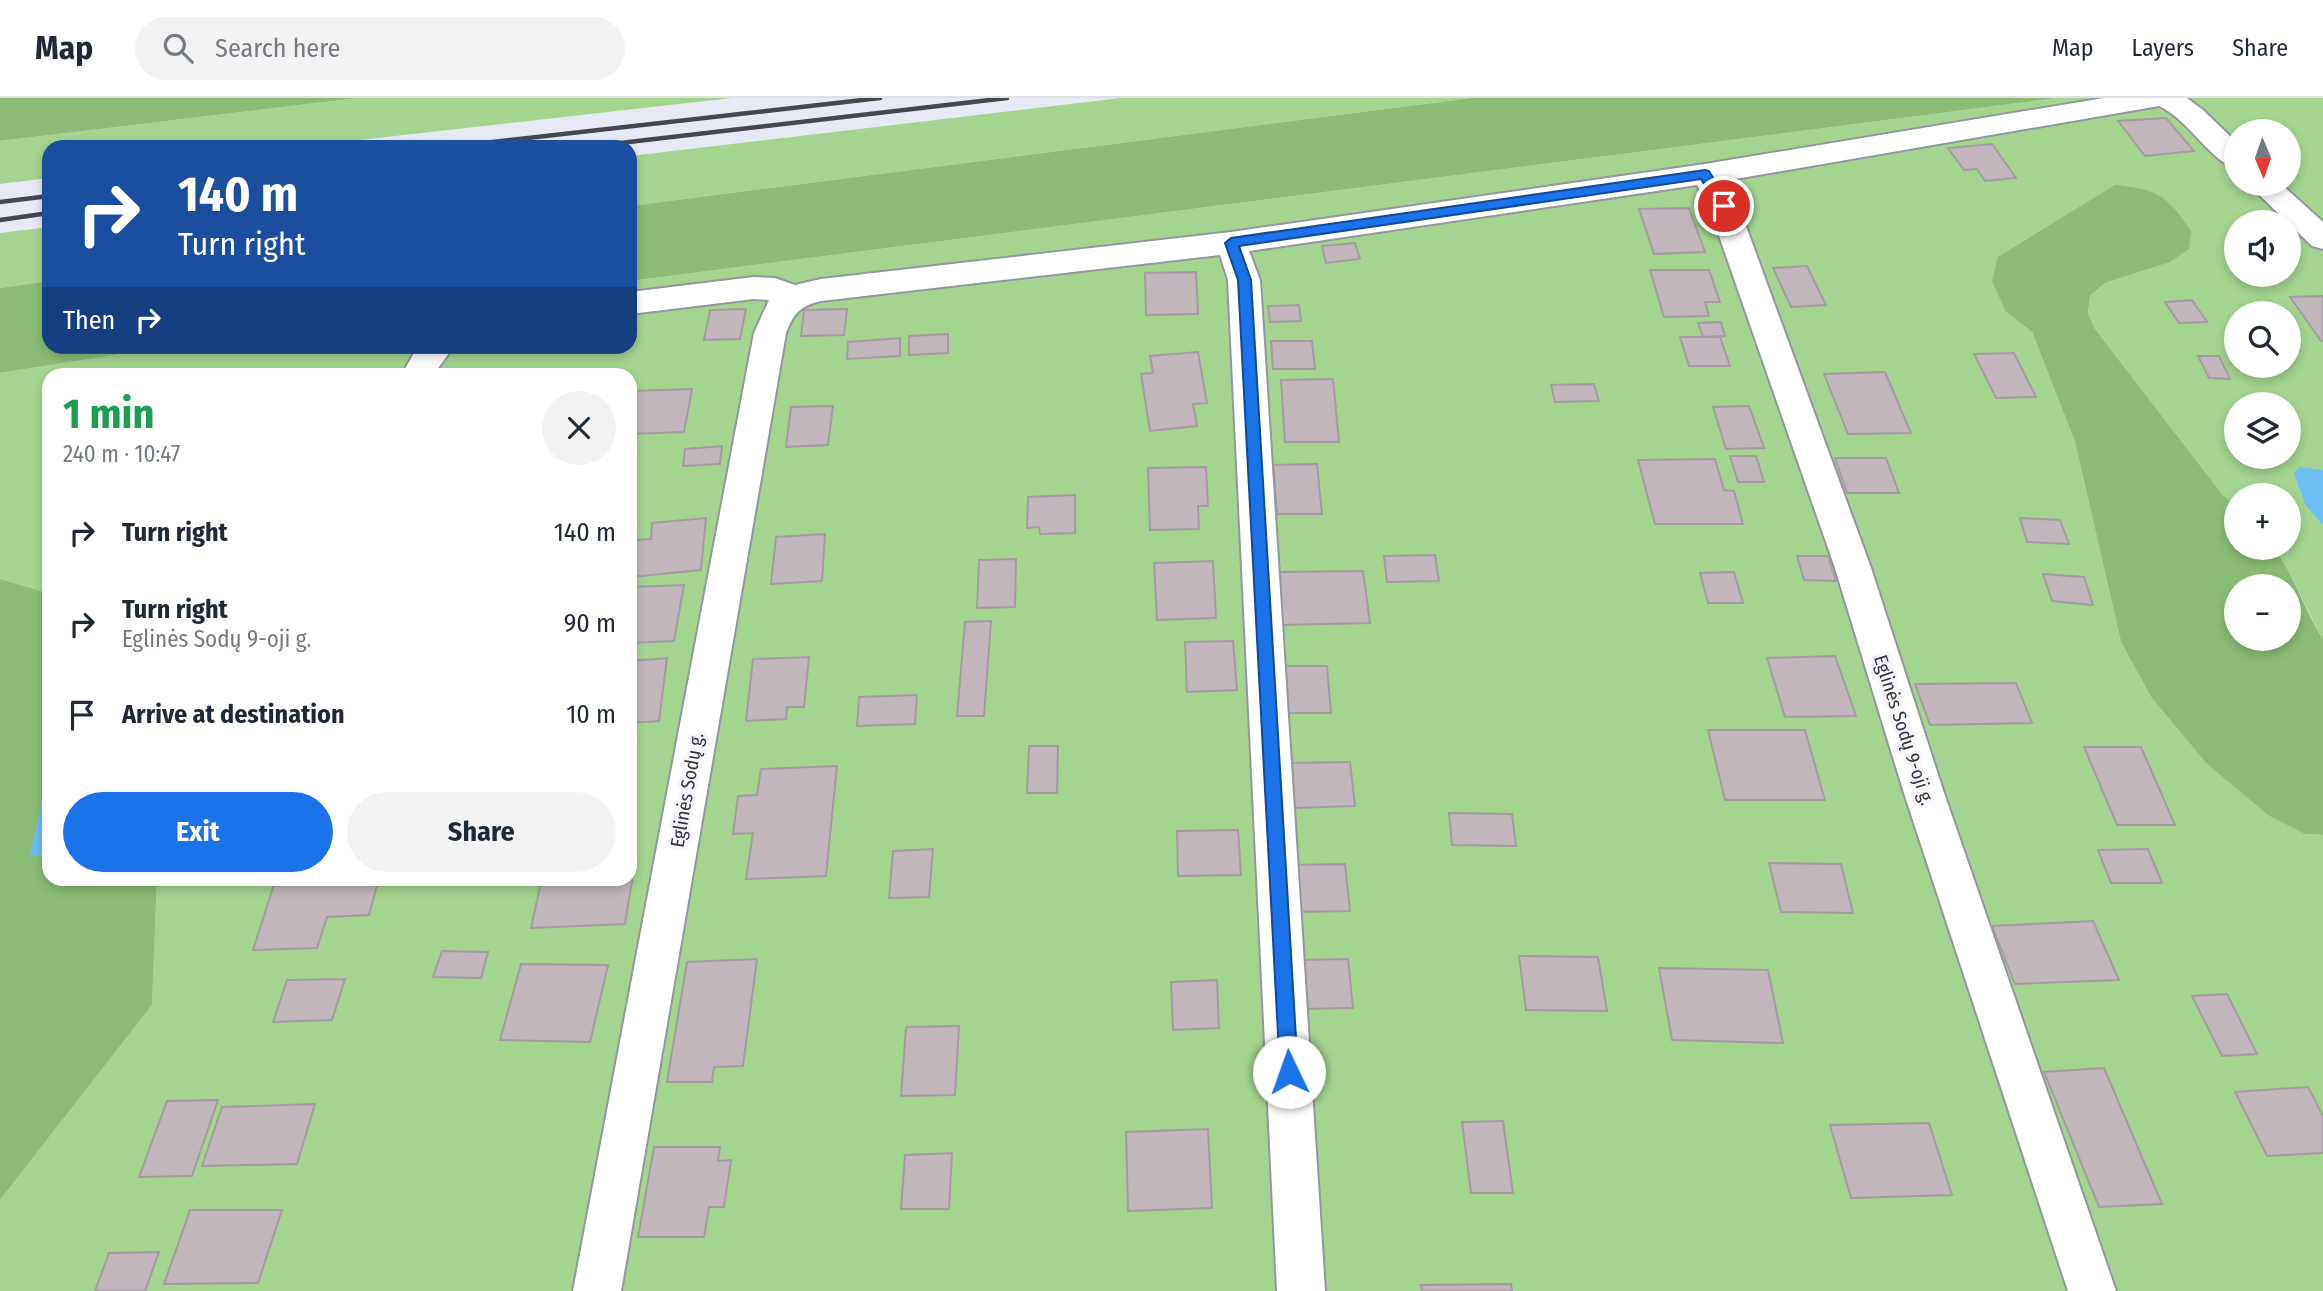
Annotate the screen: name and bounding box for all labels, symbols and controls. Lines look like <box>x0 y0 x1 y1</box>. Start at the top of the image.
search box <box>135 17 625 80</box>
text: Map <box>35 28 93 68</box>
icon: search <box>159 29 197 67</box>
text: Search here <box>215 33 340 64</box>
text: Map <box>2052 34 2094 62</box>
text: Layers <box>2132 34 2194 62</box>
text: Share <box>2232 34 2288 62</box>
north arrow <box>2224 119 2301 196</box>
map controls <box>2224 119 2301 651</box>
text: 140 m <box>178 165 298 224</box>
icon: right <box>63 168 154 259</box>
pin <box>1694 176 1754 236</box>
icon: arrive <box>1705 187 1743 225</box>
button: sound <box>2224 210 2301 287</box>
text: Turn right <box>178 225 305 263</box>
icon: right <box>129 301 167 339</box>
button: search <box>2224 301 2301 378</box>
text: Then <box>63 305 115 336</box>
text: 1 min <box>63 389 154 439</box>
button: close <box>542 391 616 465</box>
button: layers <box>2224 392 2301 469</box>
text: 240 m · 10:47 <box>63 440 180 468</box>
button: + <box>2224 483 2301 560</box>
icon: right <box>63 514 101 552</box>
text: Turn right <box>122 517 228 548</box>
text: 140 m <box>554 517 616 548</box>
button: − <box>2224 574 2301 651</box>
text: Turn right <box>122 594 228 625</box>
icon: right <box>63 605 101 643</box>
text: 90 m <box>564 608 616 639</box>
text: Eglinės Sodų 9-oji g. <box>122 625 311 653</box>
street label: Eglinės Sodų 9-oji g. <box>1869 652 1939 808</box>
icon: arrive <box>63 696 101 734</box>
text: Arrive at destination <box>122 699 345 730</box>
text: 10 m <box>566 699 616 730</box>
street label: Eglinės Sodų g. <box>666 731 708 849</box>
button: Exit <box>63 792 333 872</box>
button: Share <box>347 792 616 872</box>
position arrow <box>1252 1035 1326 1109</box>

